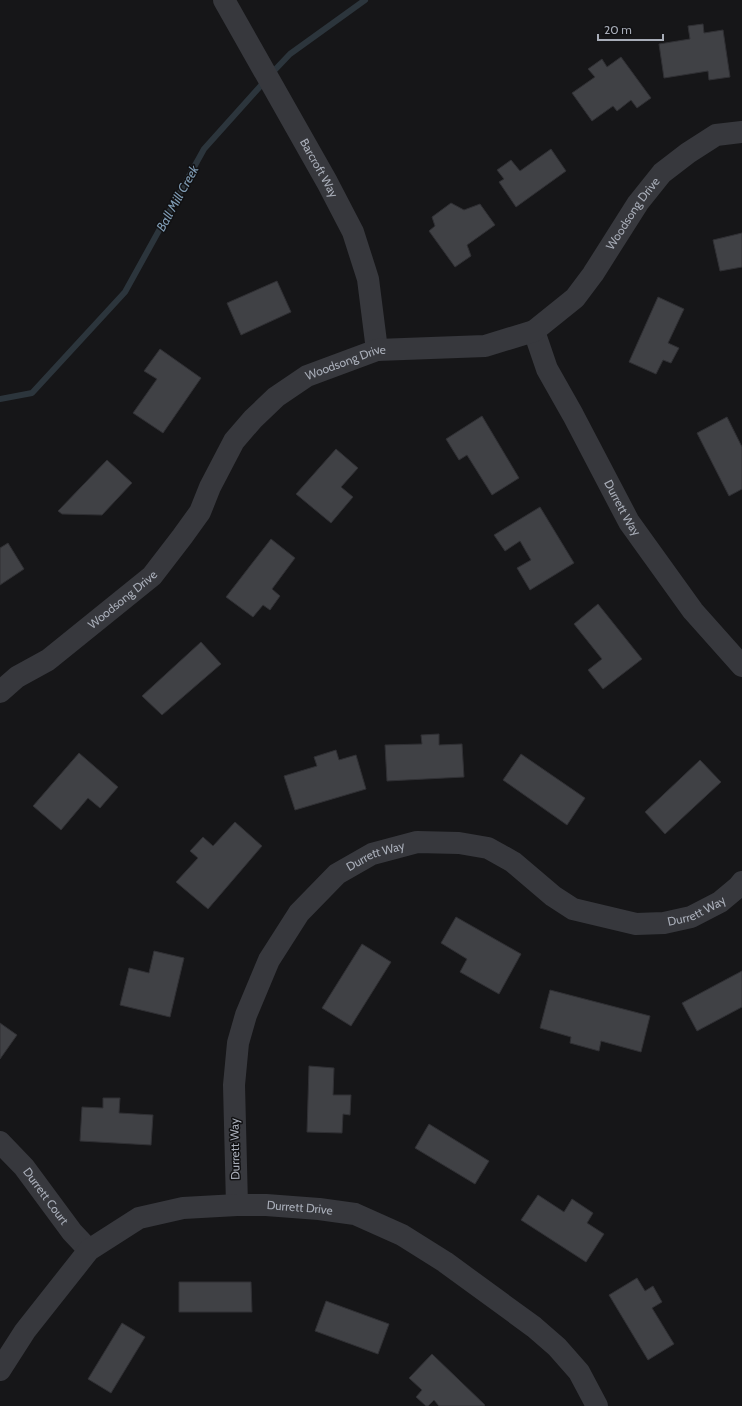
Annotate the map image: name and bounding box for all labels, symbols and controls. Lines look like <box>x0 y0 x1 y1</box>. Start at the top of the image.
scale bar <box>598 16 663 42</box>
text: 20 m <box>604 22 632 37</box>
street label: Barcroft Way <box>297 136 342 200</box>
water label: Ball Mill Creek <box>152 162 202 234</box>
street label: Woodsong Drive <box>602 174 663 252</box>
street label: Woodsong Drive <box>303 342 386 383</box>
street label: Durrett Way <box>601 477 644 538</box>
street label: Woodsong Drive <box>85 567 160 632</box>
street label: Durrett Way <box>343 838 406 874</box>
street label: Durrett Way <box>666 892 729 929</box>
street label: Durrett Way <box>226 1118 243 1180</box>
street label: Durrett Court <box>20 1164 72 1227</box>
street label: Durrett Drive <box>266 1197 334 1218</box>

